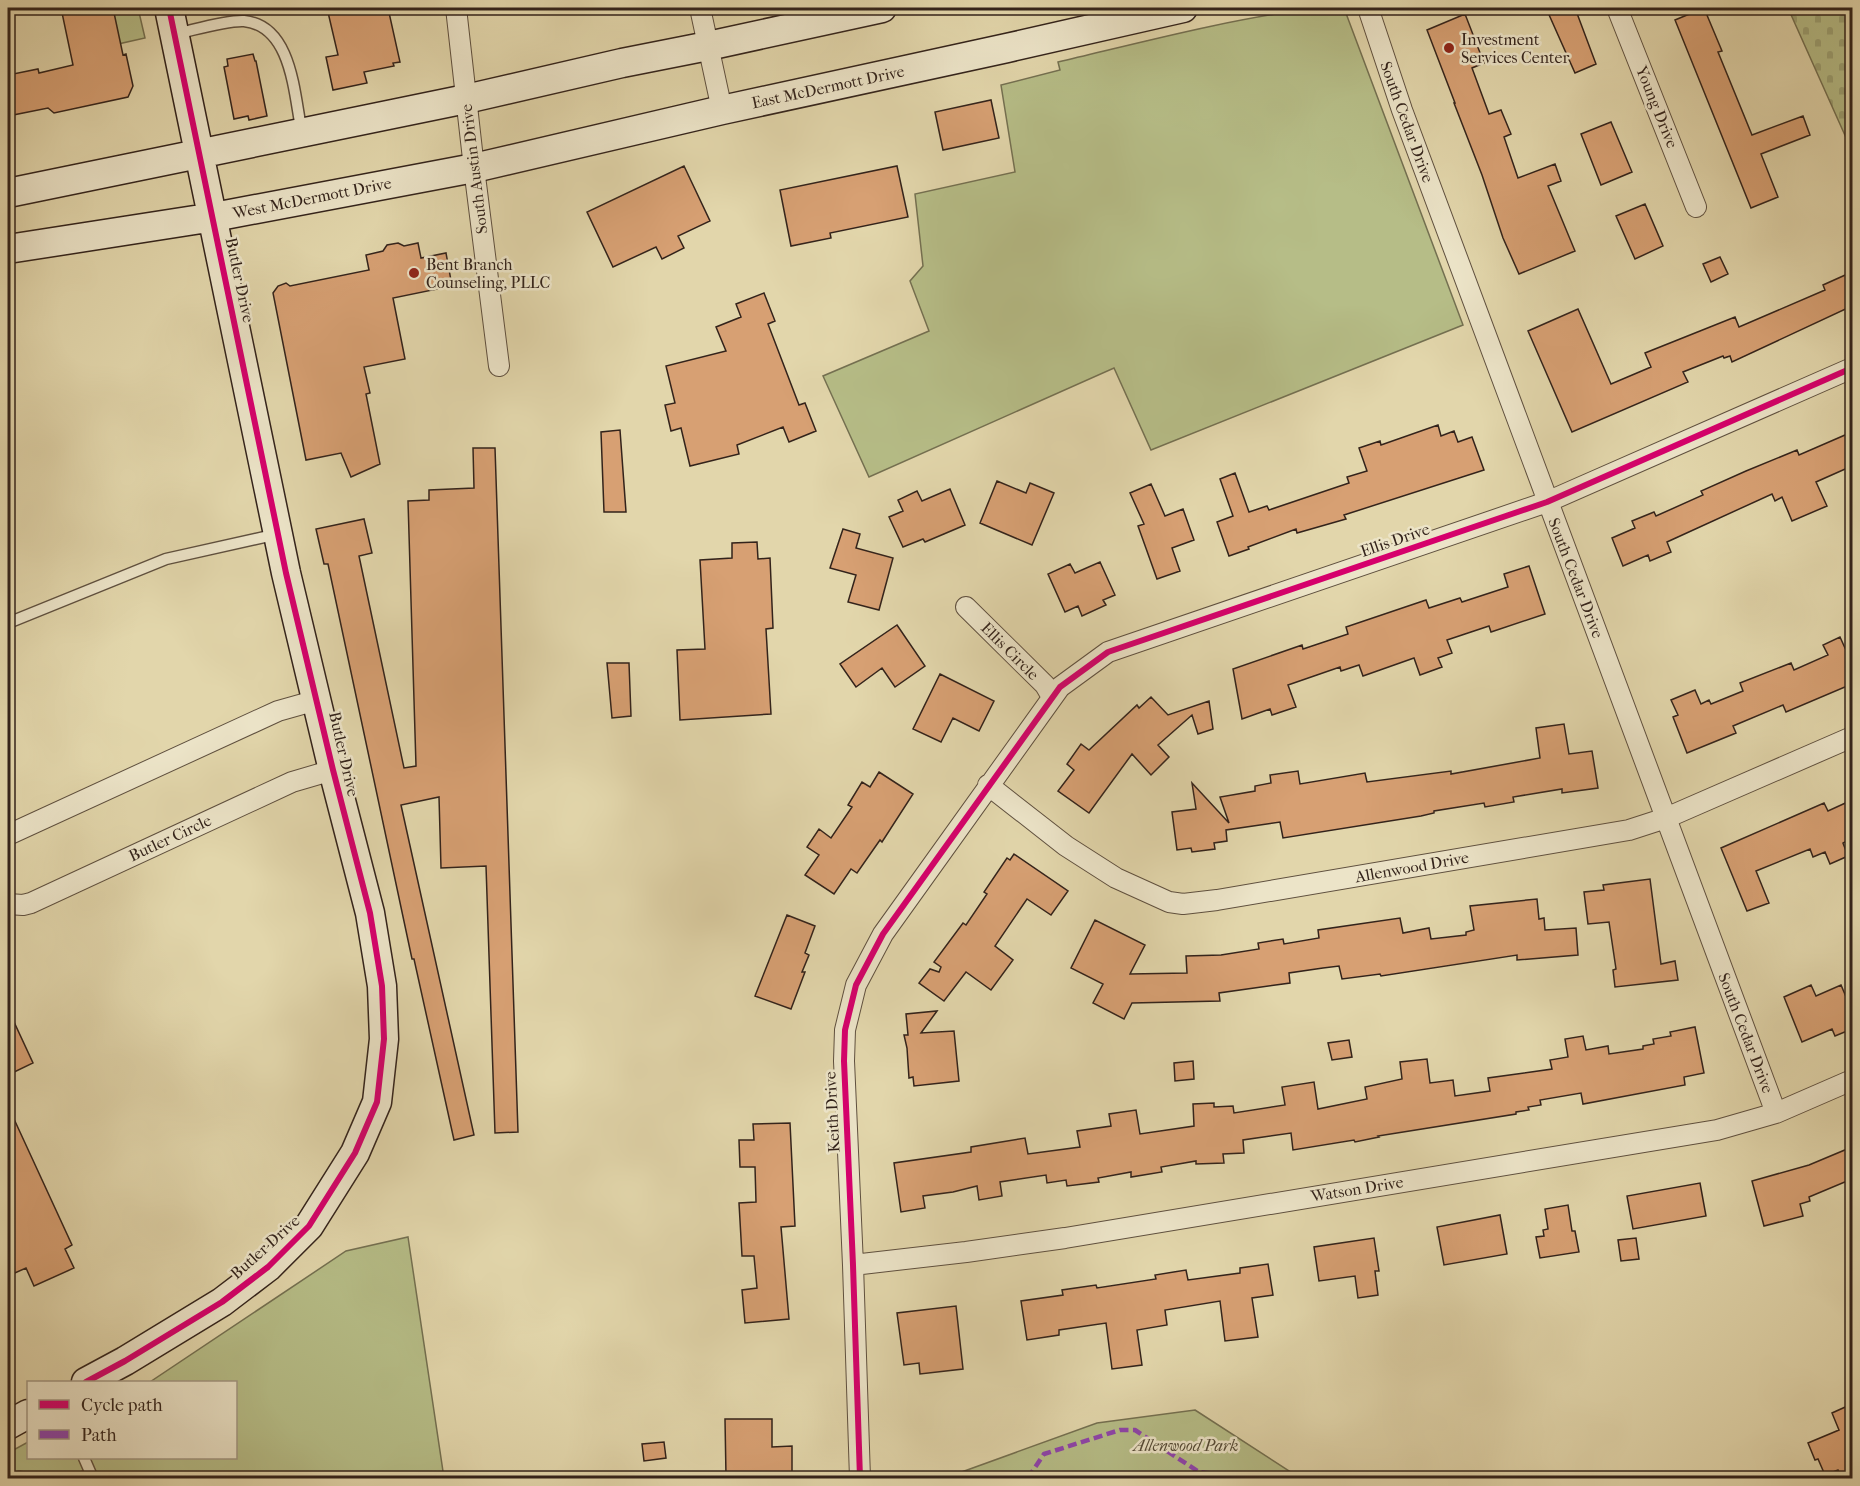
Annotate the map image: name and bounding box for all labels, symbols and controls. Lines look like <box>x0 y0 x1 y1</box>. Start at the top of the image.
place label: Investment Services Center <box>1461 30 1569 67</box>
marker: Investment Services Center <box>1442 41 1456 55</box>
street label: South Cedar Drive <box>1376 59 1438 185</box>
street label: East McDermott Drive <box>750 61 906 112</box>
street label: Young Drive <box>1632 62 1682 151</box>
street label: South Austin Drive <box>457 103 491 235</box>
street label: West McDermott Drive <box>230 173 393 223</box>
street label: Butler Drive <box>222 236 258 324</box>
place label: Bent Branch Counseling, PLLC <box>426 255 550 292</box>
marker: Bent Branch Counseling, PLLC <box>407 266 421 280</box>
street label: South Cedar Drive <box>1544 515 1608 641</box>
street label: Ellis Drive <box>1358 519 1432 561</box>
street label: Ellis Circle <box>977 618 1043 684</box>
street label: Butler Drive <box>325 710 363 798</box>
street label: Butler Circle <box>126 811 214 865</box>
street label: Allenwood Drive <box>1353 848 1470 887</box>
street label: South Cedar Drive <box>1714 970 1778 1096</box>
street label: Keith Drive <box>820 1071 844 1153</box>
street label: Watson Drive <box>1308 1172 1405 1206</box>
street label: Butler Drive <box>226 1211 304 1283</box>
legend <box>27 1381 237 1459</box>
text: Cycle path <box>81 1395 162 1416</box>
text: Path <box>81 1425 117 1446</box>
park label: Allenwood Park <box>1132 1436 1238 1455</box>

